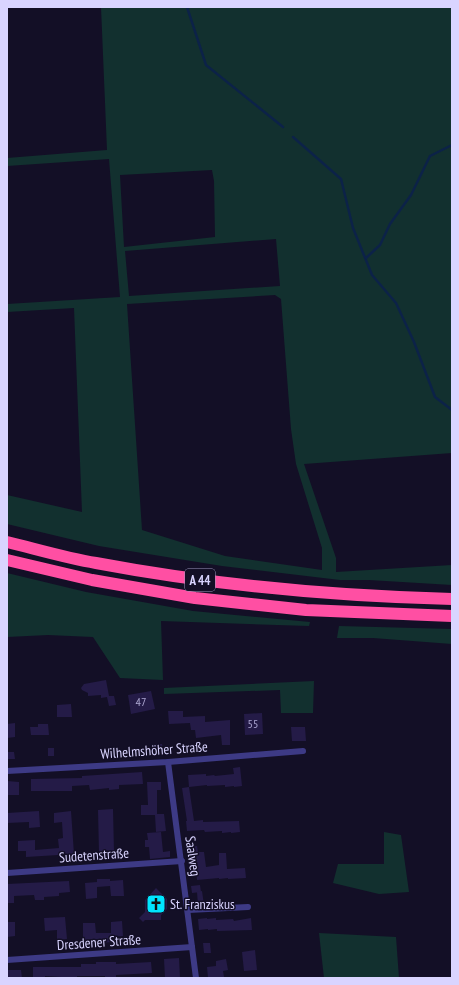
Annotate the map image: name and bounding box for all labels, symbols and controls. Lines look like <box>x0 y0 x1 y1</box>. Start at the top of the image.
road number: A 44 <box>185 569 215 591</box>
house number: 47 <box>136 694 146 709</box>
house number: 55 <box>248 716 258 731</box>
street label: Wilhelmshöher Straße <box>100 737 209 763</box>
street label: Saalweg <box>181 835 205 877</box>
street label: Sudetenstraße <box>58 844 130 866</box>
church icon: St. Franziskus <box>145 893 167 915</box>
place label: St. Franziskus <box>170 895 235 913</box>
street label: Dresdener Straße <box>56 930 142 954</box>

